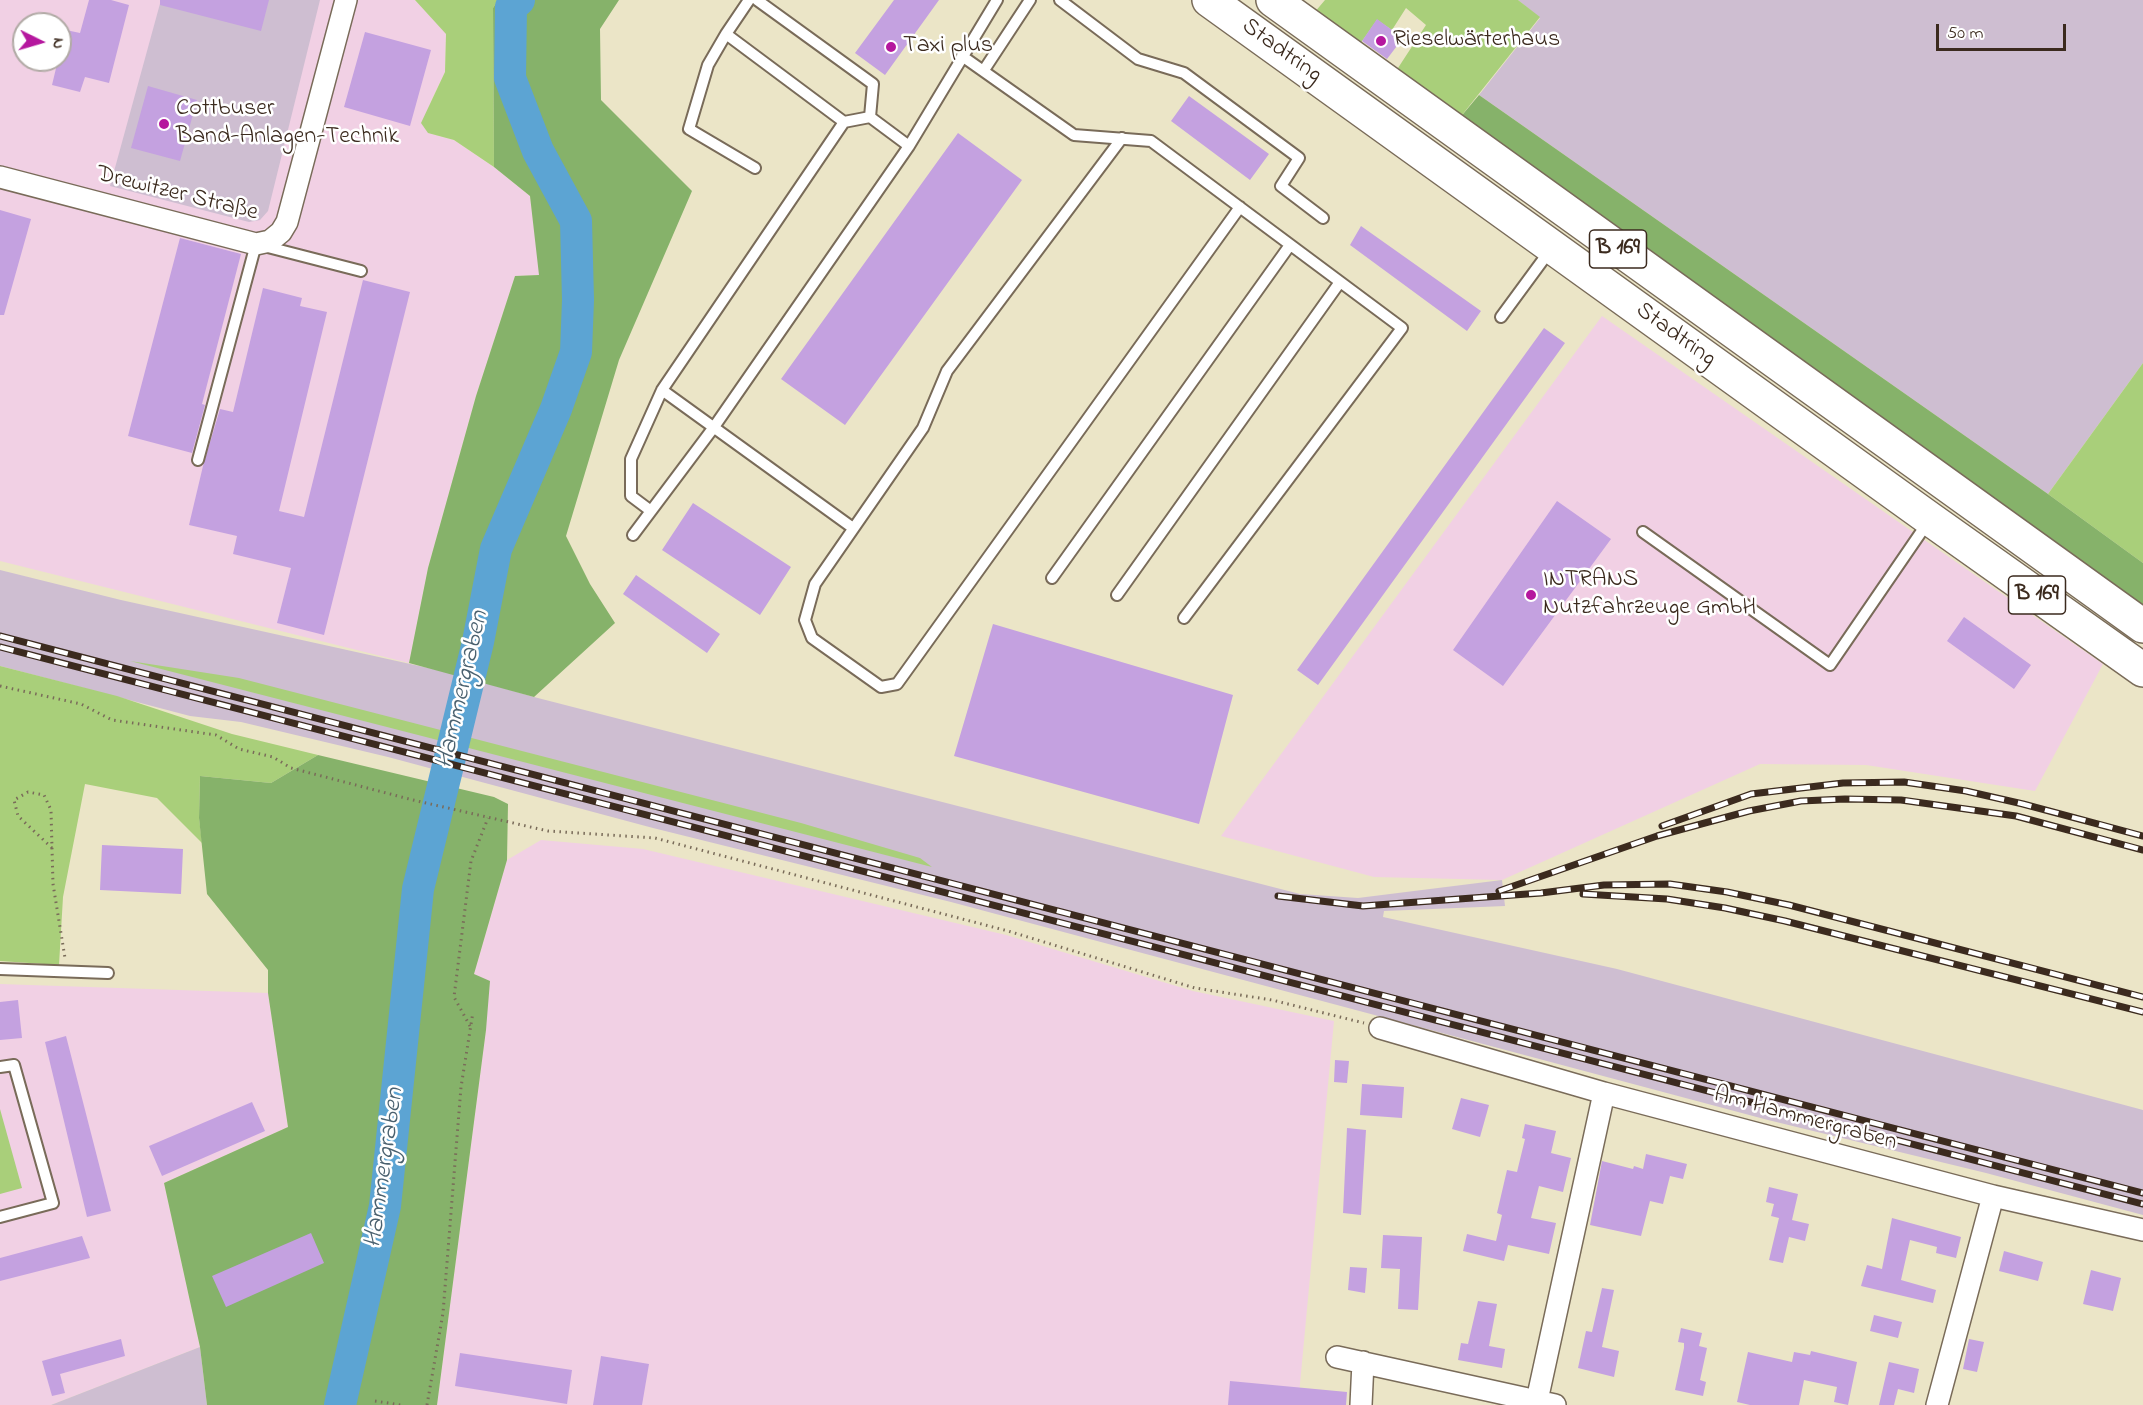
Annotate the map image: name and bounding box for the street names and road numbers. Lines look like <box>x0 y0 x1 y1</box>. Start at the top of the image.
street label: Stadtring <box>1235 13 1327 91</box>
street label: Drewitzer Straße <box>93 161 261 229</box>
road number: B 169 <box>1590 230 1646 268</box>
street label: Stadtring <box>1629 297 1721 375</box>
road number: B 169 <box>2008 576 2066 614</box>
street label: Am Hammergraben <box>1710 1082 1900 1158</box>

